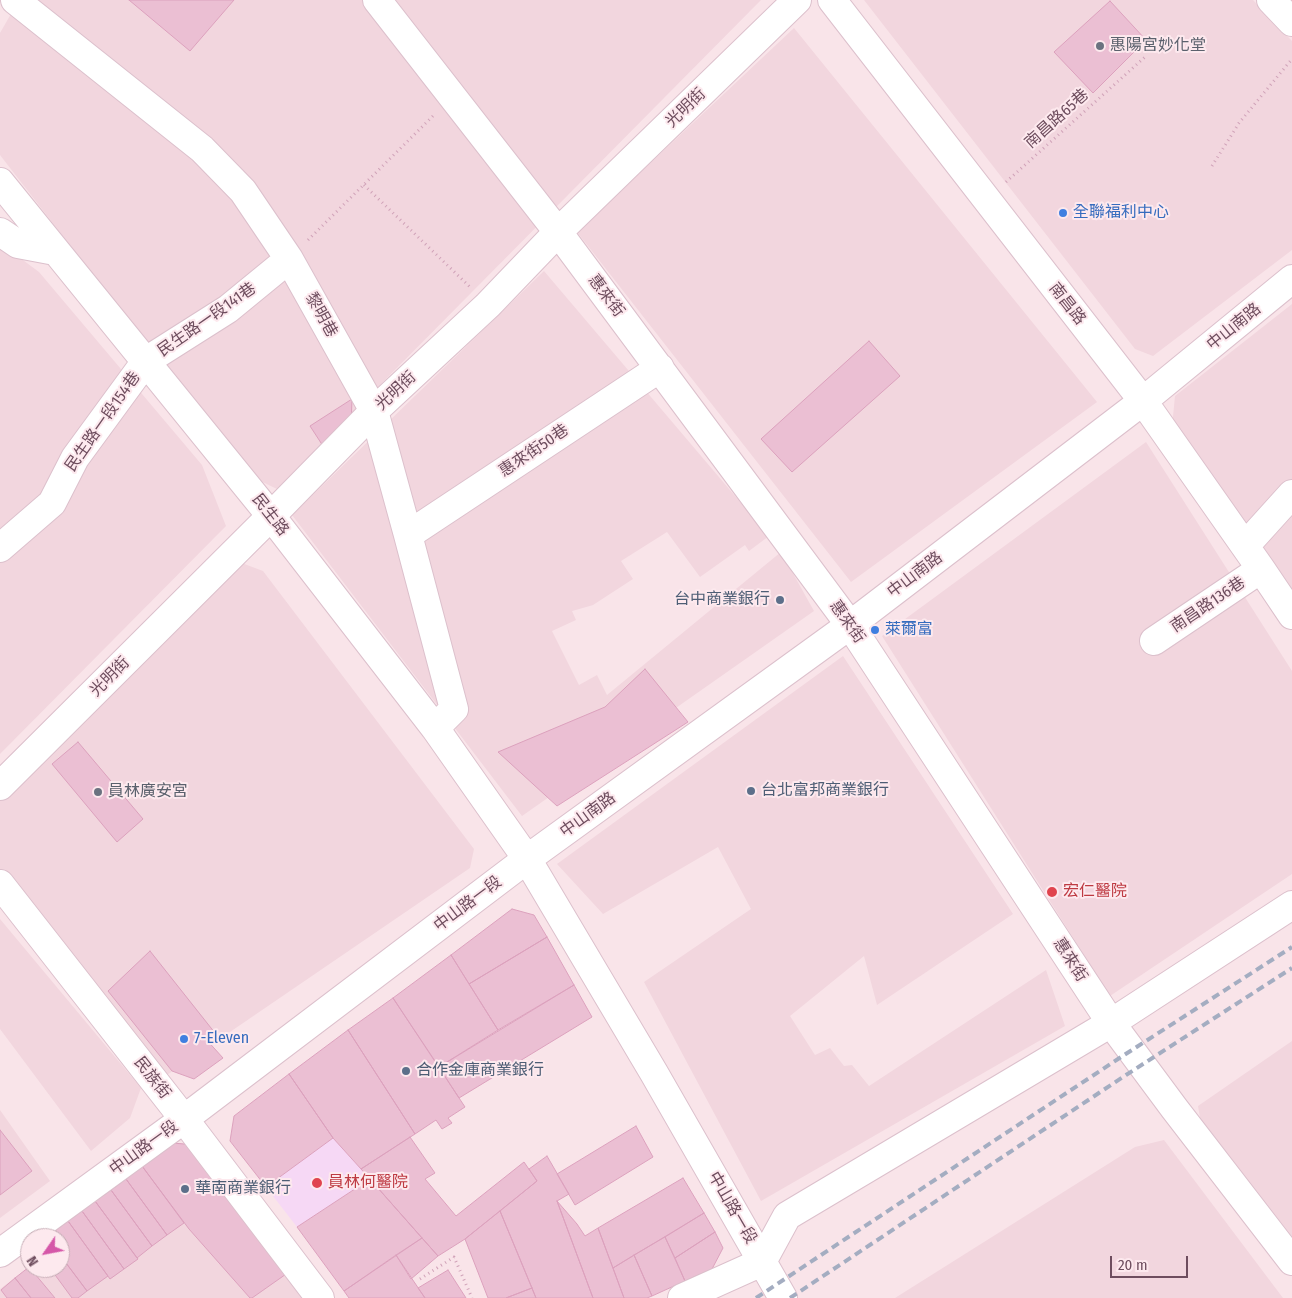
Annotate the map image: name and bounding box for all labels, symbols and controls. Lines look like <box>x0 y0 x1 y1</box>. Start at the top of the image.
place label: 惠陽宮妙化堂 <box>1110 36 1206 56</box>
marker: 惠陽宮妙化堂 <box>1094 40 1106 52</box>
street label: 光明街 <box>662 84 710 132</box>
street label: 南昌路65巷 <box>1021 85 1093 153</box>
place label: 全聯福利中心 <box>1073 203 1169 223</box>
marker: 全聯福利中心 <box>1057 207 1069 219</box>
street label: 惠來街 <box>584 271 628 321</box>
street label: 民生路一段141巷 <box>154 279 260 361</box>
street label: 南昌路 <box>1045 279 1089 329</box>
street label: 黎明巷 <box>301 289 341 341</box>
street label: 中山南路 <box>1203 299 1265 355</box>
street label: 民生路一段154巷 <box>61 368 145 476</box>
street label: 光明街 <box>372 368 420 414</box>
street label: 惠來街50巷 <box>496 421 572 481</box>
street label: 民生路 <box>248 490 292 540</box>
street label: 中山南路 <box>884 548 946 602</box>
street label: 南昌路136巷 <box>1167 573 1249 637</box>
place label: 台中商業銀行 <box>674 590 770 610</box>
marker: 台中商業銀行 <box>774 594 786 606</box>
street label: 惠來街 <box>825 597 869 647</box>
place label: 萊爾富 <box>885 620 933 640</box>
marker: 萊爾富 <box>869 624 881 636</box>
street label: 光明街 <box>86 653 134 701</box>
place label: 台北富邦商業銀行 <box>761 781 889 801</box>
place label: 員林廣安宮 <box>108 782 188 802</box>
marker: 台北富邦商業銀行 <box>745 785 757 797</box>
marker: 員林廣安宮 <box>92 786 104 798</box>
street label: 中山南路 <box>556 788 620 842</box>
street label: 中山路一段 <box>430 872 506 936</box>
place label: 宏仁醫院 <box>1063 882 1127 902</box>
marker: 宏仁醫院 <box>1045 885 1059 899</box>
street label: 惠來街 <box>1049 935 1091 985</box>
place label: 7-Eleven <box>194 1029 249 1049</box>
marker: 7-Eleven <box>178 1033 190 1045</box>
street label: 民族街 <box>130 1053 174 1103</box>
place label: 合作金庫商業銀行 <box>416 1061 544 1081</box>
marker: 合作金庫商業銀行 <box>400 1065 412 1077</box>
street label: 中山路一段 <box>106 1117 182 1179</box>
street label: 中山路一段 <box>704 1169 760 1247</box>
place label: 員林何醫院 <box>328 1173 408 1193</box>
marker: 員林何醫院 <box>310 1176 324 1190</box>
place label: 華南商業銀行 <box>195 1179 291 1199</box>
marker: 華南商業銀行 <box>179 1183 191 1195</box>
north arrow <box>20 1228 70 1278</box>
scale bar <box>1112 1246 1190 1278</box>
text: N <box>23 1253 42 1269</box>
text: 20 m <box>1118 1256 1148 1274</box>

